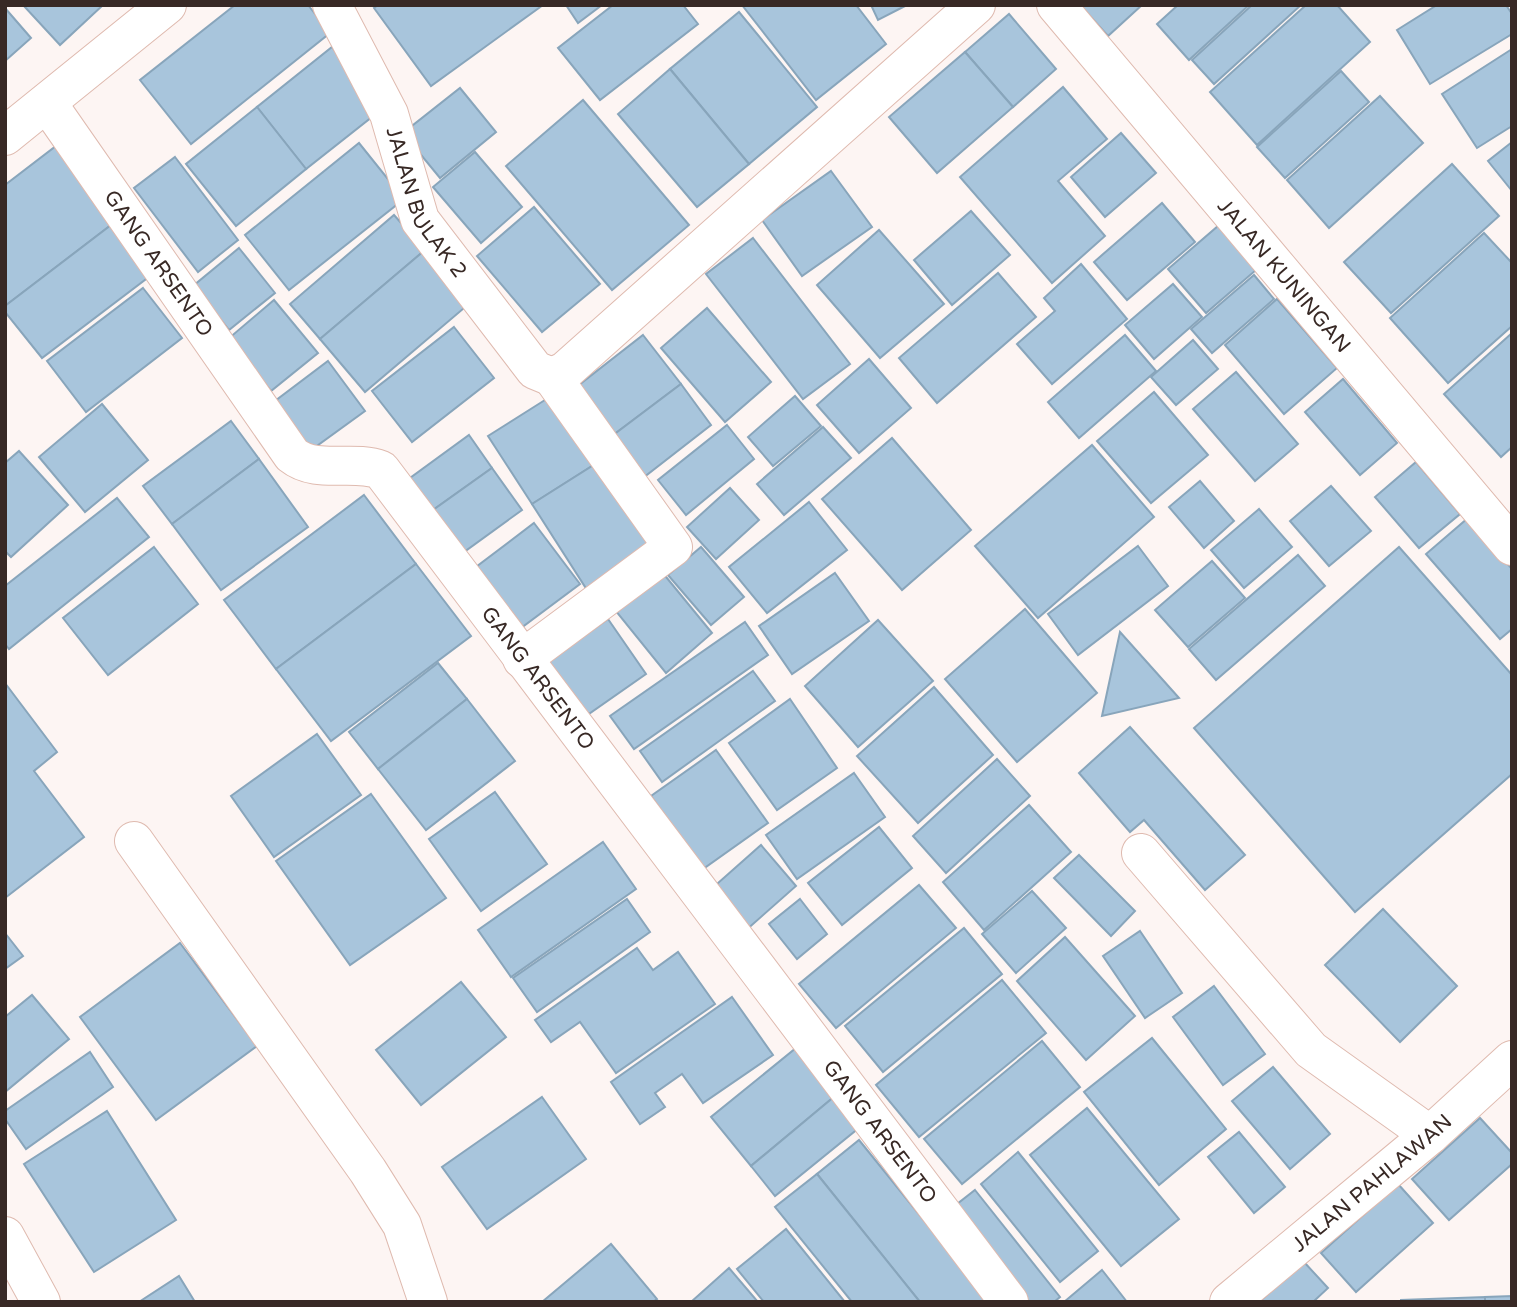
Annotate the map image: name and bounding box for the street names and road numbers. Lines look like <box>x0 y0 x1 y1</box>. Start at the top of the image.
street label: JALAN BULAK 2 <box>381 124 472 283</box>
street label: GANG ARSENTO <box>99 185 218 341</box>
street label: JALAN KUNINGAN <box>1212 194 1356 358</box>
street label: GANG ARSENTO <box>476 602 600 755</box>
street label: GANG ARSENTO <box>818 1055 942 1208</box>
street label: JALAN PAHLAWAN <box>1287 1109 1457 1257</box>

